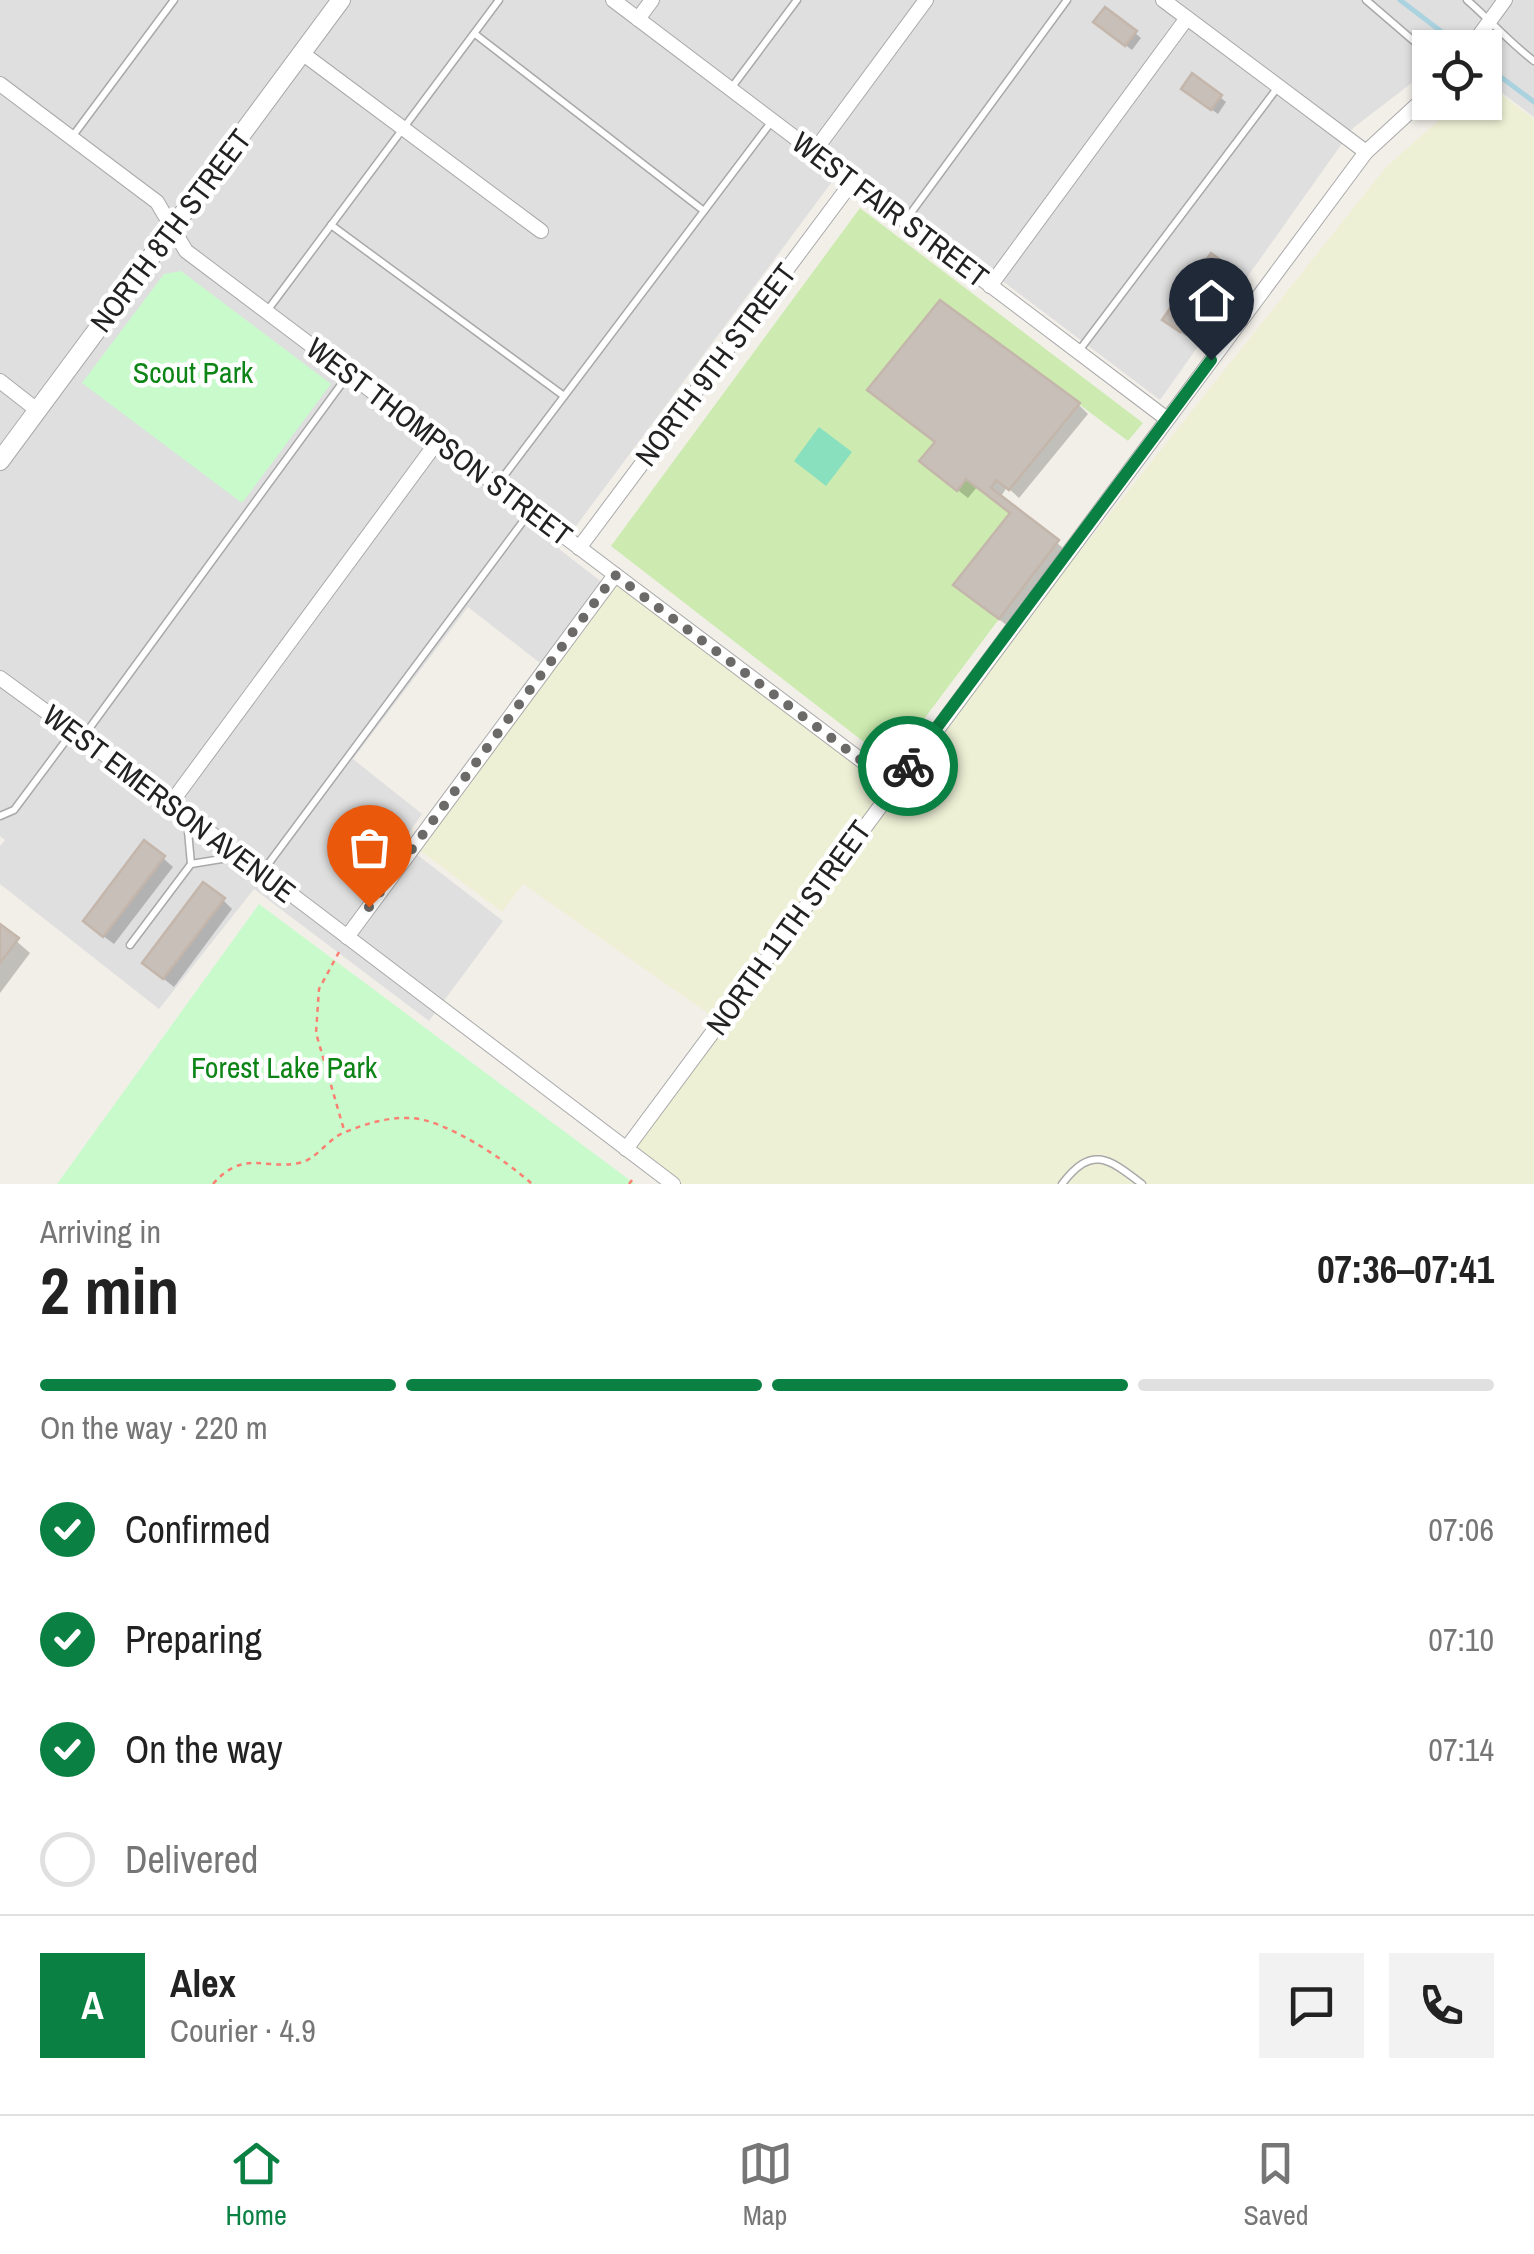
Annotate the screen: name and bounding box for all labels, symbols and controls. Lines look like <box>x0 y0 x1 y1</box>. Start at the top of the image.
map controls <box>1412 30 1502 120</box>
button: locate <box>1412 30 1502 120</box>
street label: NORTH 8TH STREET <box>81 121 260 340</box>
street label: WEST FAIR STREET <box>784 122 997 296</box>
street label: NORTH 9TH STREET <box>626 255 805 474</box>
pin <box>1169 258 1254 361</box>
icon: home <box>1184 273 1239 328</box>
street label: WEST THOMPSON STREET <box>299 328 581 554</box>
park label: Scout Park <box>133 352 254 392</box>
street label: WEST EMERSON AVENUE <box>35 695 304 911</box>
courier <box>858 716 958 816</box>
icon: bike <box>881 739 936 794</box>
pin <box>327 805 412 908</box>
street label: NORTH 11TH STREET <box>697 812 880 1043</box>
icon: bag <box>342 820 397 875</box>
park label: Forest Lake Park <box>191 1047 378 1087</box>
text: Arriving in <box>40 1210 161 1253</box>
text: 07:36–07:41 <box>1317 1244 1494 1295</box>
text: 2 min <box>40 1247 179 1334</box>
text: On the way · 220 m <box>40 1406 268 1449</box>
icon: check <box>40 1502 95 1557</box>
text: Confirmed <box>125 1504 270 1555</box>
text: 07:06 <box>1428 1508 1494 1551</box>
icon: check <box>40 1612 95 1667</box>
text: Preparing <box>125 1614 262 1665</box>
text: 07:10 <box>1428 1618 1494 1661</box>
icon: check <box>40 1722 95 1777</box>
text: On the way <box>125 1724 283 1775</box>
text: 07:14 <box>1428 1728 1494 1771</box>
text: Delivered <box>125 1834 258 1885</box>
button: chat <box>1259 1953 1364 2058</box>
button: phone <box>1389 1953 1494 2058</box>
text: Alex <box>170 1958 236 2009</box>
text: A <box>81 1980 104 2031</box>
text: Courier · 4.9 <box>170 2009 316 2052</box>
tab: Home <box>225 2136 287 2234</box>
tab: Map <box>738 2136 793 2234</box>
tab: Saved <box>1243 2136 1309 2234</box>

